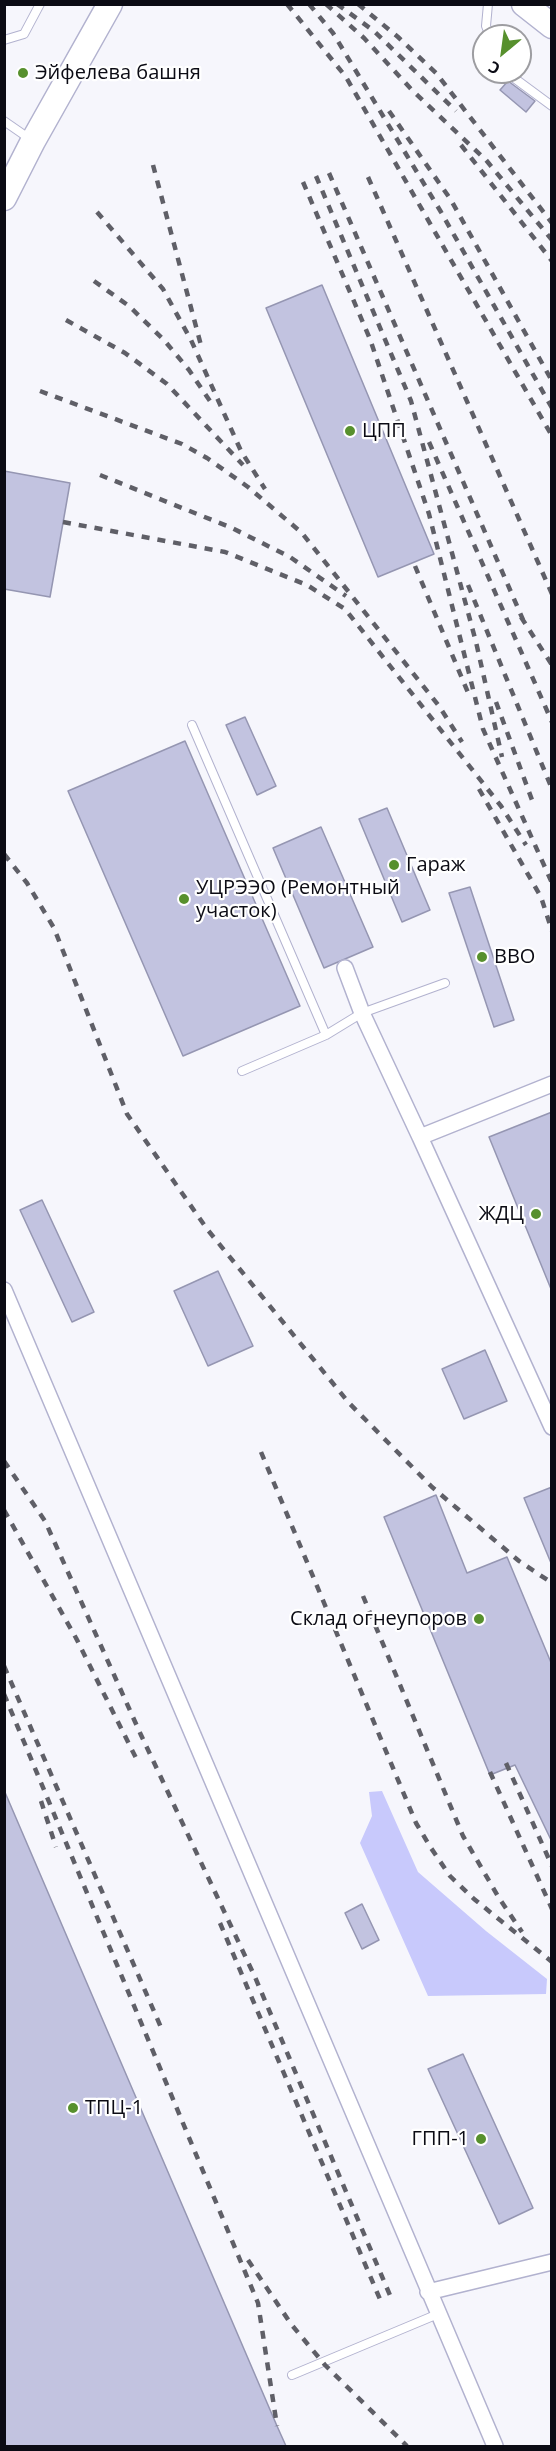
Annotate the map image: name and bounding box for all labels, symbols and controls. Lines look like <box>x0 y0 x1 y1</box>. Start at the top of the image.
north arrow <box>472 24 532 84</box>
text: С <box>484 56 504 80</box>
place label: Эйфелева башня <box>35 61 201 85</box>
marker: Эйфелева башня <box>16 66 30 80</box>
place label: ЦПП <box>362 419 406 443</box>
marker: ЦПП <box>343 424 357 438</box>
place label: Гараж <box>406 853 466 877</box>
marker: Гараж <box>387 858 401 872</box>
place label: УЦРЭЭО (Ремонтный участок) <box>196 876 400 923</box>
marker: УЦРЭЭО (Ремонтный участок) <box>177 892 191 906</box>
place label: ВВО <box>494 945 535 969</box>
marker: ВВО <box>475 950 489 964</box>
place label: ЖДЦ <box>479 1202 524 1226</box>
marker: ЖДЦ <box>529 1207 543 1221</box>
place label: Склад огнеупоров <box>290 1607 467 1631</box>
marker: Склад огнеупоров <box>472 1612 486 1626</box>
place label: ТПЦ-1 <box>85 2096 143 2120</box>
marker: ТПЦ-1 <box>66 2101 80 2115</box>
place label: ГПП-1 <box>412 2127 469 2151</box>
marker: ГПП-1 <box>474 2132 488 2146</box>

